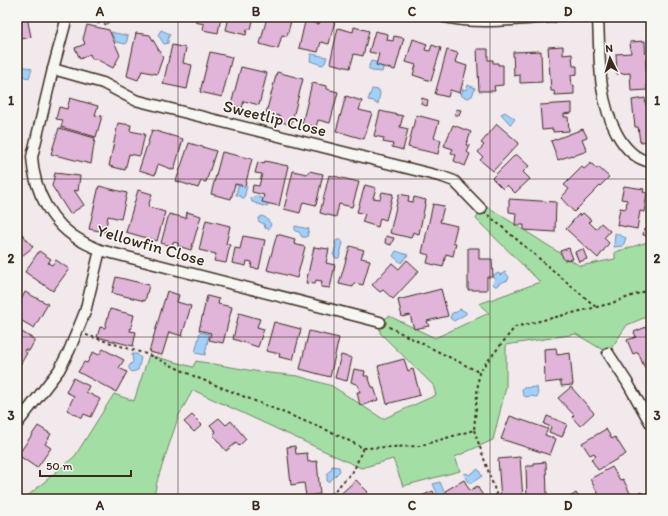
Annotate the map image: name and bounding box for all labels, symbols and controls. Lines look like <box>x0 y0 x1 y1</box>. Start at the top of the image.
text: A <box>95 4 105 19</box>
text: B <box>252 4 261 19</box>
text: C <box>408 4 417 19</box>
text: D <box>564 4 573 19</box>
north arrow <box>590 38 630 78</box>
text: N <box>605 42 613 55</box>
text: 1 <box>8 93 14 108</box>
text: 1 <box>654 93 660 108</box>
street label: Sweetlip Close <box>221 95 329 141</box>
street label: Yellowfin Close <box>94 220 208 270</box>
text: 2 <box>8 251 15 266</box>
text: 2 <box>654 251 661 266</box>
text: 3 <box>7 408 15 423</box>
text: 3 <box>653 408 661 423</box>
scale bar <box>40 452 131 478</box>
text: 50 m <box>46 459 72 473</box>
text: A <box>95 498 105 513</box>
text: B <box>252 498 261 513</box>
text: C <box>408 498 417 513</box>
text: D <box>564 498 573 513</box>

